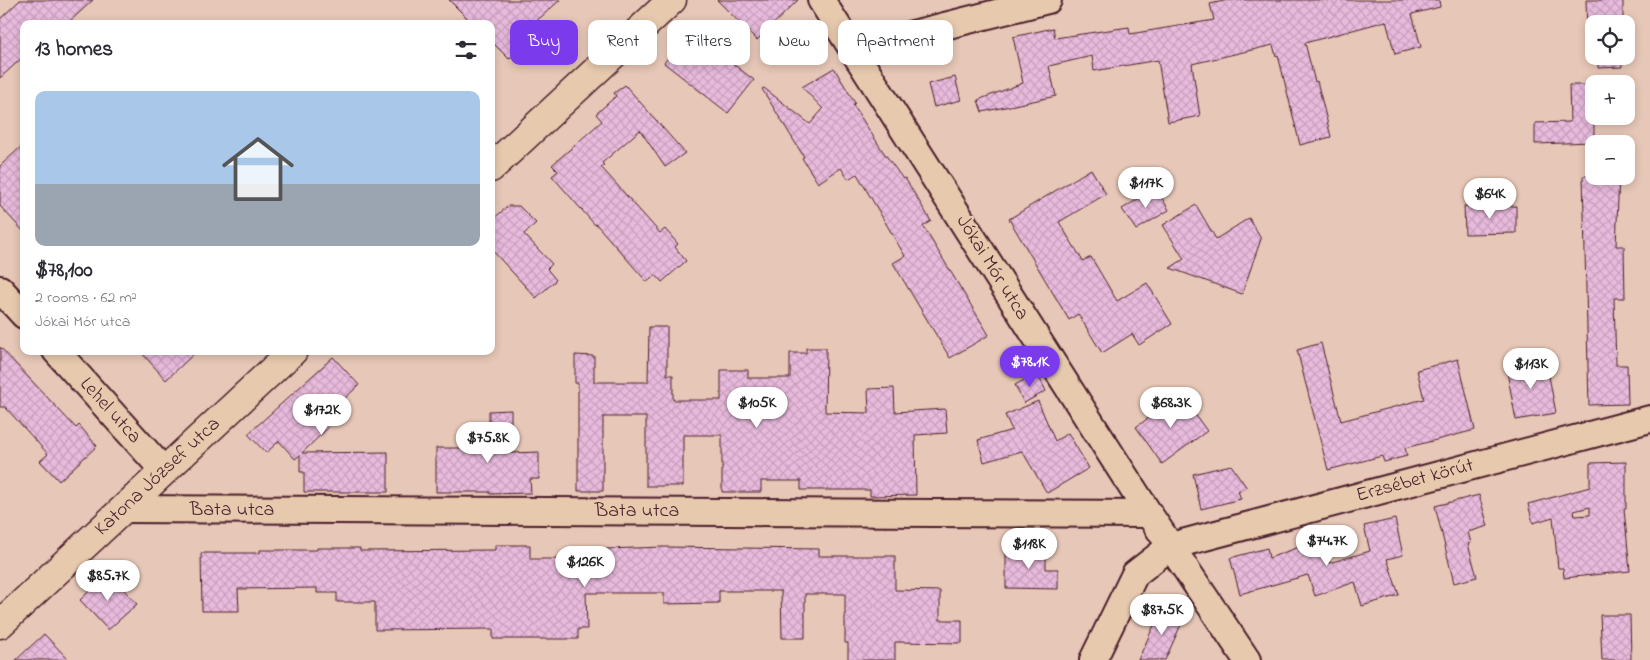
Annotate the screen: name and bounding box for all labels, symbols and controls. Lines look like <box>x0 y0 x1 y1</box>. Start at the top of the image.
map controls <box>1585 15 1635 185</box>
button: locate <box>1585 15 1635 65</box>
chip: Buy <box>510 20 578 65</box>
chip: Rent <box>588 20 657 65</box>
chip: Filters <box>667 20 750 65</box>
chip: New <box>760 20 828 65</box>
chip: Apartment <box>838 20 953 65</box>
text: 13 homes <box>35 35 113 65</box>
icon: filters <box>452 36 480 64</box>
button: + <box>1585 75 1635 125</box>
icon: home <box>213 124 303 214</box>
button: − <box>1585 135 1635 185</box>
pin: $117K <box>1111 166 1181 209</box>
text: $117K <box>1129 171 1163 195</box>
pin: $64K <box>1460 178 1520 220</box>
text: $64K <box>1474 182 1506 206</box>
street label: Jókai Mór utca <box>948 210 1036 326</box>
text: $78,100 <box>35 256 93 286</box>
text: 2 rooms · 62 m² <box>35 286 137 310</box>
text: Jókai Mór utca <box>35 310 130 334</box>
pin: $78.1K <box>989 346 1071 388</box>
pin: $113K <box>1496 348 1566 390</box>
text: $78.1K <box>1011 350 1049 374</box>
text: $113K <box>1514 352 1548 376</box>
street label: Lehel utca <box>72 371 148 451</box>
pin: $105K <box>722 386 792 429</box>
pin: $68.3K <box>1130 386 1212 429</box>
text: $105K <box>738 391 776 415</box>
text: $68.3K <box>1151 391 1191 415</box>
pin: $172K <box>287 394 357 436</box>
text: $172K <box>303 398 341 422</box>
street label: Katona József utca <box>88 411 228 543</box>
pin: $75.8K <box>447 422 529 464</box>
text: $75.8K <box>467 426 509 450</box>
street label: Erzsébet körút <box>1353 451 1477 511</box>
street label: Bata utca <box>189 496 274 525</box>
street label: Bata utca <box>594 497 679 526</box>
pin: $74.7K <box>1286 524 1368 567</box>
pin: $118K <box>994 528 1064 570</box>
text: $74.7K <box>1307 529 1347 553</box>
text: $118K <box>1012 532 1046 556</box>
pin: $126K <box>550 546 620 588</box>
text: $126K <box>566 550 604 574</box>
pin: $85.7K <box>67 560 149 602</box>
text: $85.7K <box>87 564 129 588</box>
pin: $87.5K <box>1121 594 1203 636</box>
text: $87.5K <box>1141 598 1183 622</box>

